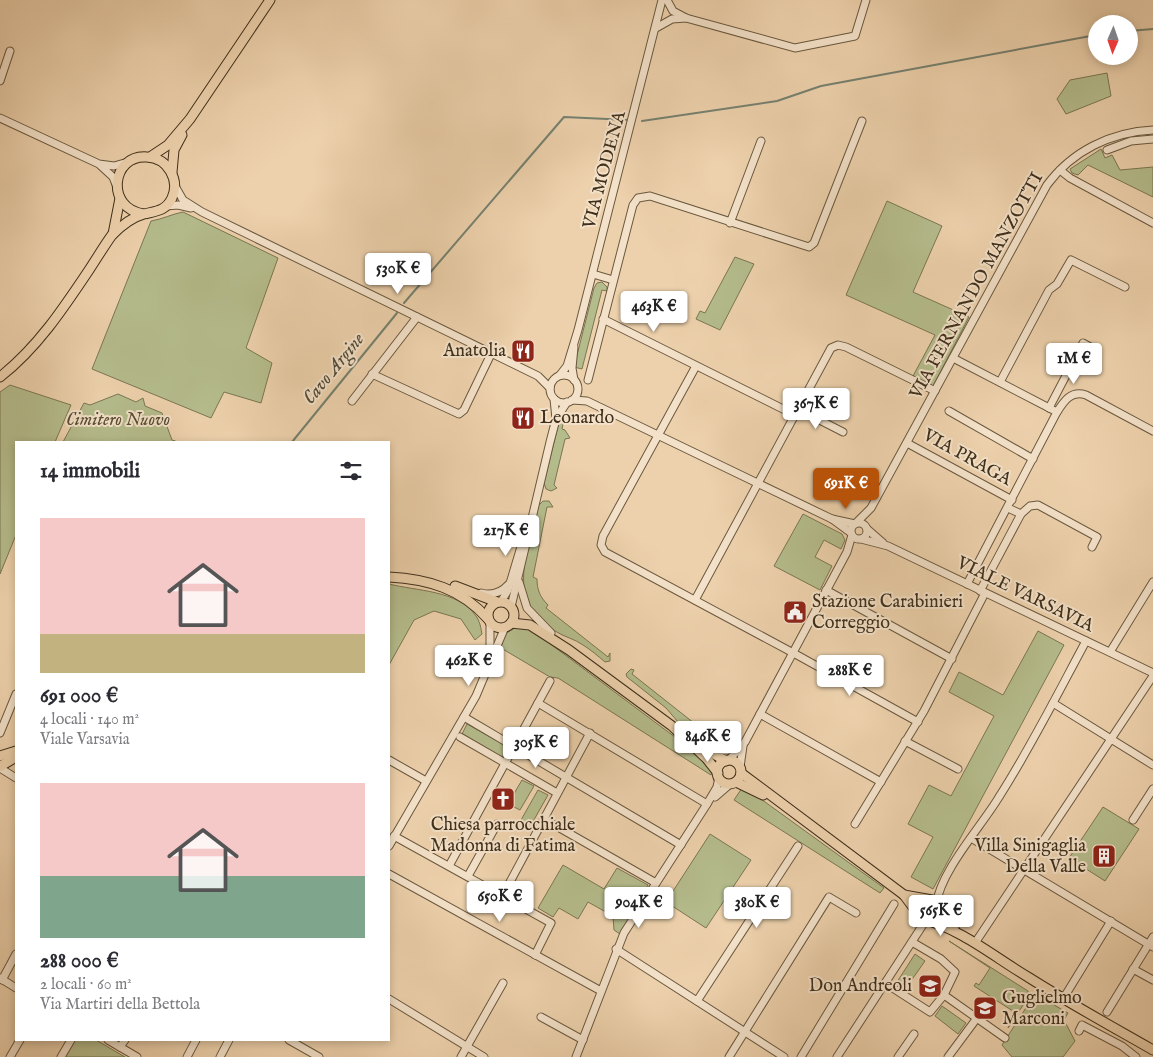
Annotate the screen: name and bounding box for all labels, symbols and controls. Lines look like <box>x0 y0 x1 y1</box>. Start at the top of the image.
north arrow <box>1088 15 1138 65</box>
map controls <box>1088 15 1138 65</box>
street label: VIA MODENA <box>578 108 632 232</box>
street label: VIA FERNANDO MANZOTTI <box>904 168 1049 404</box>
pin: 530K € <box>357 252 439 295</box>
text: 530K € <box>376 259 420 279</box>
pin: 463K € <box>613 290 695 333</box>
text: 463K € <box>631 297 677 317</box>
water label: Cavo Argine <box>298 328 371 410</box>
restaurant icon: Anatolia <box>510 338 536 364</box>
place label: Anatolia <box>442 340 506 363</box>
pin: 1M € <box>1044 342 1104 385</box>
text: 1M € <box>1057 349 1091 369</box>
pin: 367K € <box>775 388 857 430</box>
text: 367K € <box>794 394 838 414</box>
restaurant icon: Leonardo <box>510 405 536 431</box>
place label: Leonardo <box>540 407 614 430</box>
park label: Cimitero Nuovo <box>66 409 170 432</box>
street label: VIA PRAGA <box>918 424 1016 492</box>
icon: filters <box>337 457 365 485</box>
text: 14 immobili <box>40 458 140 485</box>
pin: 691K € <box>805 468 887 510</box>
text: 691K € <box>824 474 868 494</box>
pin: 217K € <box>465 514 547 557</box>
text: 217K € <box>483 521 529 541</box>
icon: home <box>158 550 248 640</box>
street label: VIALE VARSAVIA <box>952 551 1098 639</box>
place label: Stazione Carabinieri Correggio <box>812 591 963 635</box>
public building icon: Stazione Carabinieri Correggio <box>782 599 808 625</box>
pin: 462K € <box>428 644 510 687</box>
text: 462K € <box>446 651 492 671</box>
pin: 288K € <box>809 654 891 697</box>
text: 288K € <box>828 661 872 681</box>
text: 691 000 € <box>40 683 118 710</box>
text: 4 locali · 140 m² <box>40 710 139 730</box>
pin: 846K € <box>667 720 749 763</box>
pin: 305K € <box>495 726 577 769</box>
text: 846K € <box>685 727 731 747</box>
text: Viale Varsavia <box>40 730 130 750</box>
text: 305K € <box>514 733 558 753</box>
church icon: Chiesa parrocchiale Madonna di Fatima <box>490 786 516 812</box>
place label: Chiesa parrocchiale Madonna di Fatima <box>431 814 576 858</box>
icon: home <box>158 815 248 905</box>
place label: Villa Sinigaglia Della Valle <box>974 835 1086 879</box>
building icon: Villa Sinigaglia Della Valle <box>1091 843 1117 869</box>
pin: 650K € <box>459 880 541 923</box>
pin: 904K € <box>598 886 680 929</box>
pin: 380K € <box>716 886 798 929</box>
text: 650K € <box>478 887 522 907</box>
text: 904K € <box>615 893 663 913</box>
text: 380K € <box>735 893 779 913</box>
pin: 565K € <box>900 894 982 937</box>
text: 565K € <box>920 901 962 921</box>
text: 288 000 € <box>40 948 119 975</box>
school or university icon: Don Andreoli <box>917 973 943 999</box>
text: 2 locali · 60 m² <box>40 975 132 995</box>
place label: Don Andreoli <box>809 975 912 998</box>
place label: Guglielmo Marconi <box>1002 987 1082 1031</box>
text: Via Martiri della Bettola <box>40 995 200 1015</box>
school or university icon: Guglielmo Marconi <box>972 995 998 1021</box>

